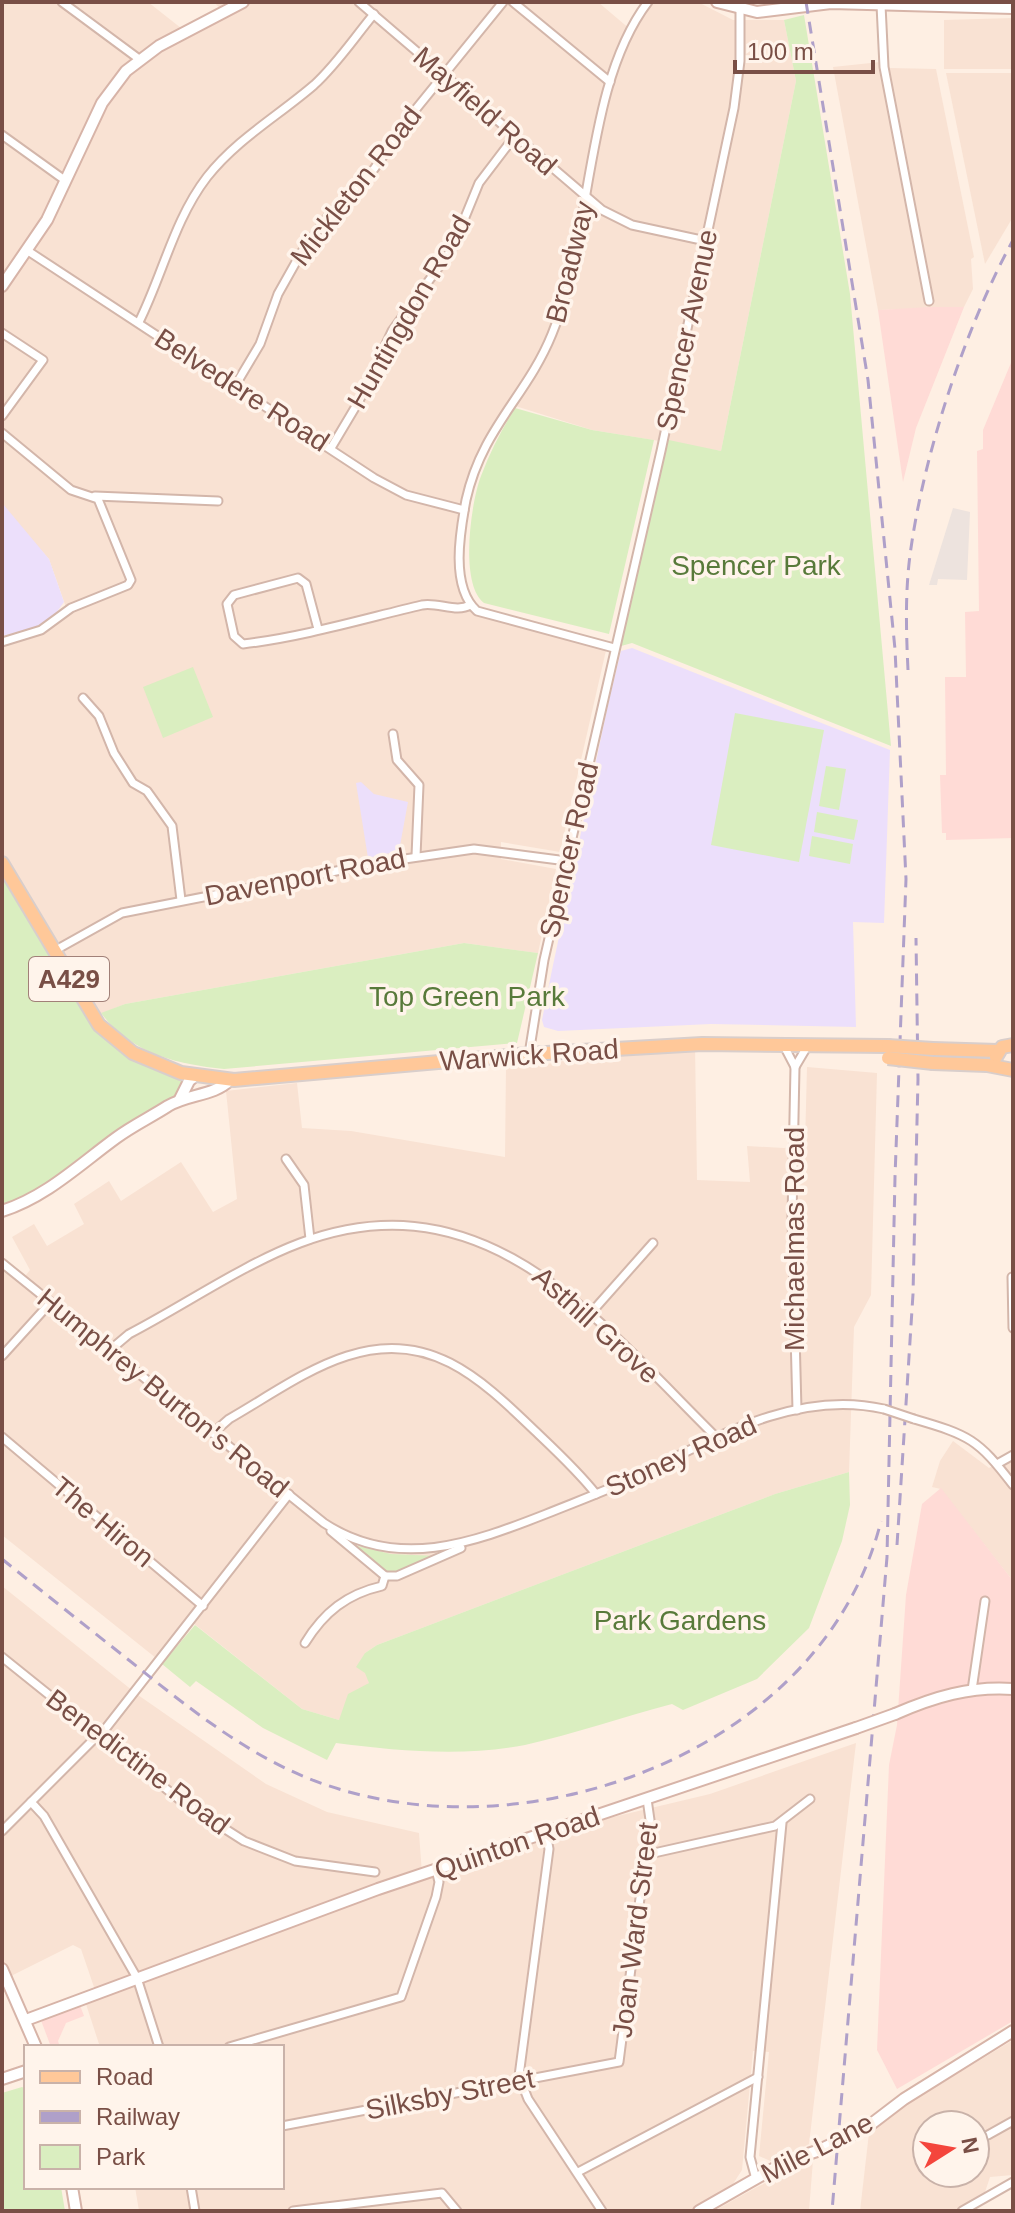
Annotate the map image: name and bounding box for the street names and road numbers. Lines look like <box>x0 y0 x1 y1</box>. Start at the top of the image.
street label: Mayfield Road <box>407 41 563 181</box>
street label: Mickleton Road <box>284 100 428 272</box>
street label: Broadway <box>540 198 600 326</box>
street label: Huntingdon Road <box>341 210 477 414</box>
street label: Spencer Avenue <box>651 227 723 433</box>
street label: Belvedere Road <box>149 322 335 458</box>
street label: Spencer Road <box>534 759 604 941</box>
street label: Davenport Road <box>202 842 408 912</box>
road number: A429 <box>29 957 109 1001</box>
street label: Warwick Road <box>438 1033 620 1077</box>
street label: Michaelmas Road <box>779 1127 810 1351</box>
street label: Asthill Grove <box>527 1260 665 1390</box>
street label: Humphrey Burton's Road <box>31 1282 295 1504</box>
street label: Stoney Road <box>601 1409 761 1503</box>
street label: The Hiron <box>46 1471 160 1573</box>
street label: Benedictine Road <box>40 1683 236 1841</box>
street label: Quinton Road <box>430 1800 604 1886</box>
street label: Joan Ward Street <box>606 1820 664 2040</box>
street label: Silksby Street <box>363 2062 537 2126</box>
street label: Mile Lane <box>756 2107 878 2189</box>

